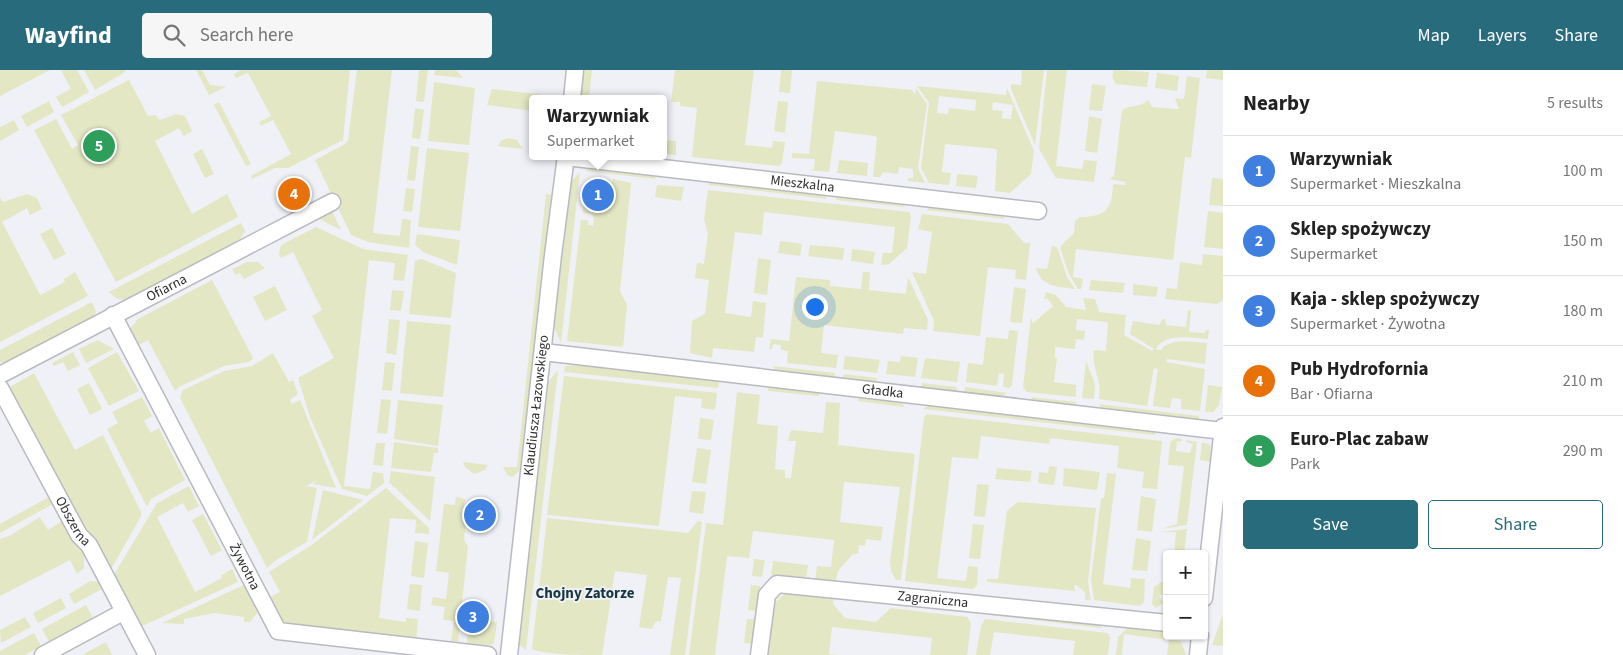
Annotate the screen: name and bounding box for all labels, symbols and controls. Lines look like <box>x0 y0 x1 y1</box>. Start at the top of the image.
search box <box>142 13 492 58</box>
text: Wayfind <box>25 18 112 53</box>
icon: search <box>160 21 188 49</box>
text: Search here <box>200 22 293 49</box>
text: Map <box>1418 23 1450 48</box>
text: Layers <box>1478 23 1527 48</box>
text: Share <box>1555 23 1598 48</box>
text: Nearby <box>1243 88 1310 118</box>
text: 5 results <box>1547 92 1603 114</box>
popup <box>529 95 667 160</box>
text: Warzywniak <box>547 103 649 130</box>
pin: 5 <box>83 127 115 165</box>
text: Supermarket <box>547 130 634 152</box>
text: Warzywniak <box>1290 146 1392 173</box>
text: 1 <box>1255 160 1263 182</box>
text: 100 m <box>1563 160 1603 182</box>
street label: Mieszkalna <box>769 170 836 198</box>
text: Supermarket · Mieszkalna <box>1290 173 1461 195</box>
pin: 4 <box>278 175 310 213</box>
pin: 1 <box>582 176 614 214</box>
text: Sklep spożywczy <box>1290 216 1431 243</box>
text: 2 <box>1255 230 1263 252</box>
text: 150 m <box>1563 230 1603 252</box>
text: Supermarket <box>1290 243 1377 265</box>
street label: Ofiarna <box>143 269 191 307</box>
text: Kaja - sklep spożywczy <box>1290 286 1480 313</box>
your location <box>802 294 828 320</box>
text: 3 <box>1255 300 1263 322</box>
text: 180 m <box>1563 300 1603 322</box>
text: Supermarket · Żywotna <box>1290 313 1446 335</box>
street label: Klaudiusza Łazowskiego <box>519 334 554 477</box>
text: Pub Hydrofornia <box>1290 356 1429 383</box>
text: 4 <box>1255 370 1263 392</box>
text: 210 m <box>1563 370 1603 392</box>
street label: Gładka <box>861 379 904 404</box>
text: Bar · Ofiarna <box>1290 383 1373 405</box>
text: Euro-Plac zabaw <box>1290 426 1429 453</box>
text: 5 <box>1255 440 1263 462</box>
text: 290 m <box>1563 440 1603 462</box>
text: Park <box>1290 453 1320 475</box>
street label: Obszerna <box>50 493 95 551</box>
pin: 2 <box>464 496 496 534</box>
button: Save <box>1243 500 1418 549</box>
button: Share <box>1428 500 1603 549</box>
street label: Żywotna <box>224 540 265 594</box>
map controls <box>1163 550 1208 640</box>
button: + <box>1163 550 1208 595</box>
district label: Chojny Zatorze <box>536 583 635 604</box>
street label: Zagraniczna <box>896 586 969 613</box>
button: − <box>1163 595 1208 640</box>
pin: 3 <box>457 598 489 636</box>

